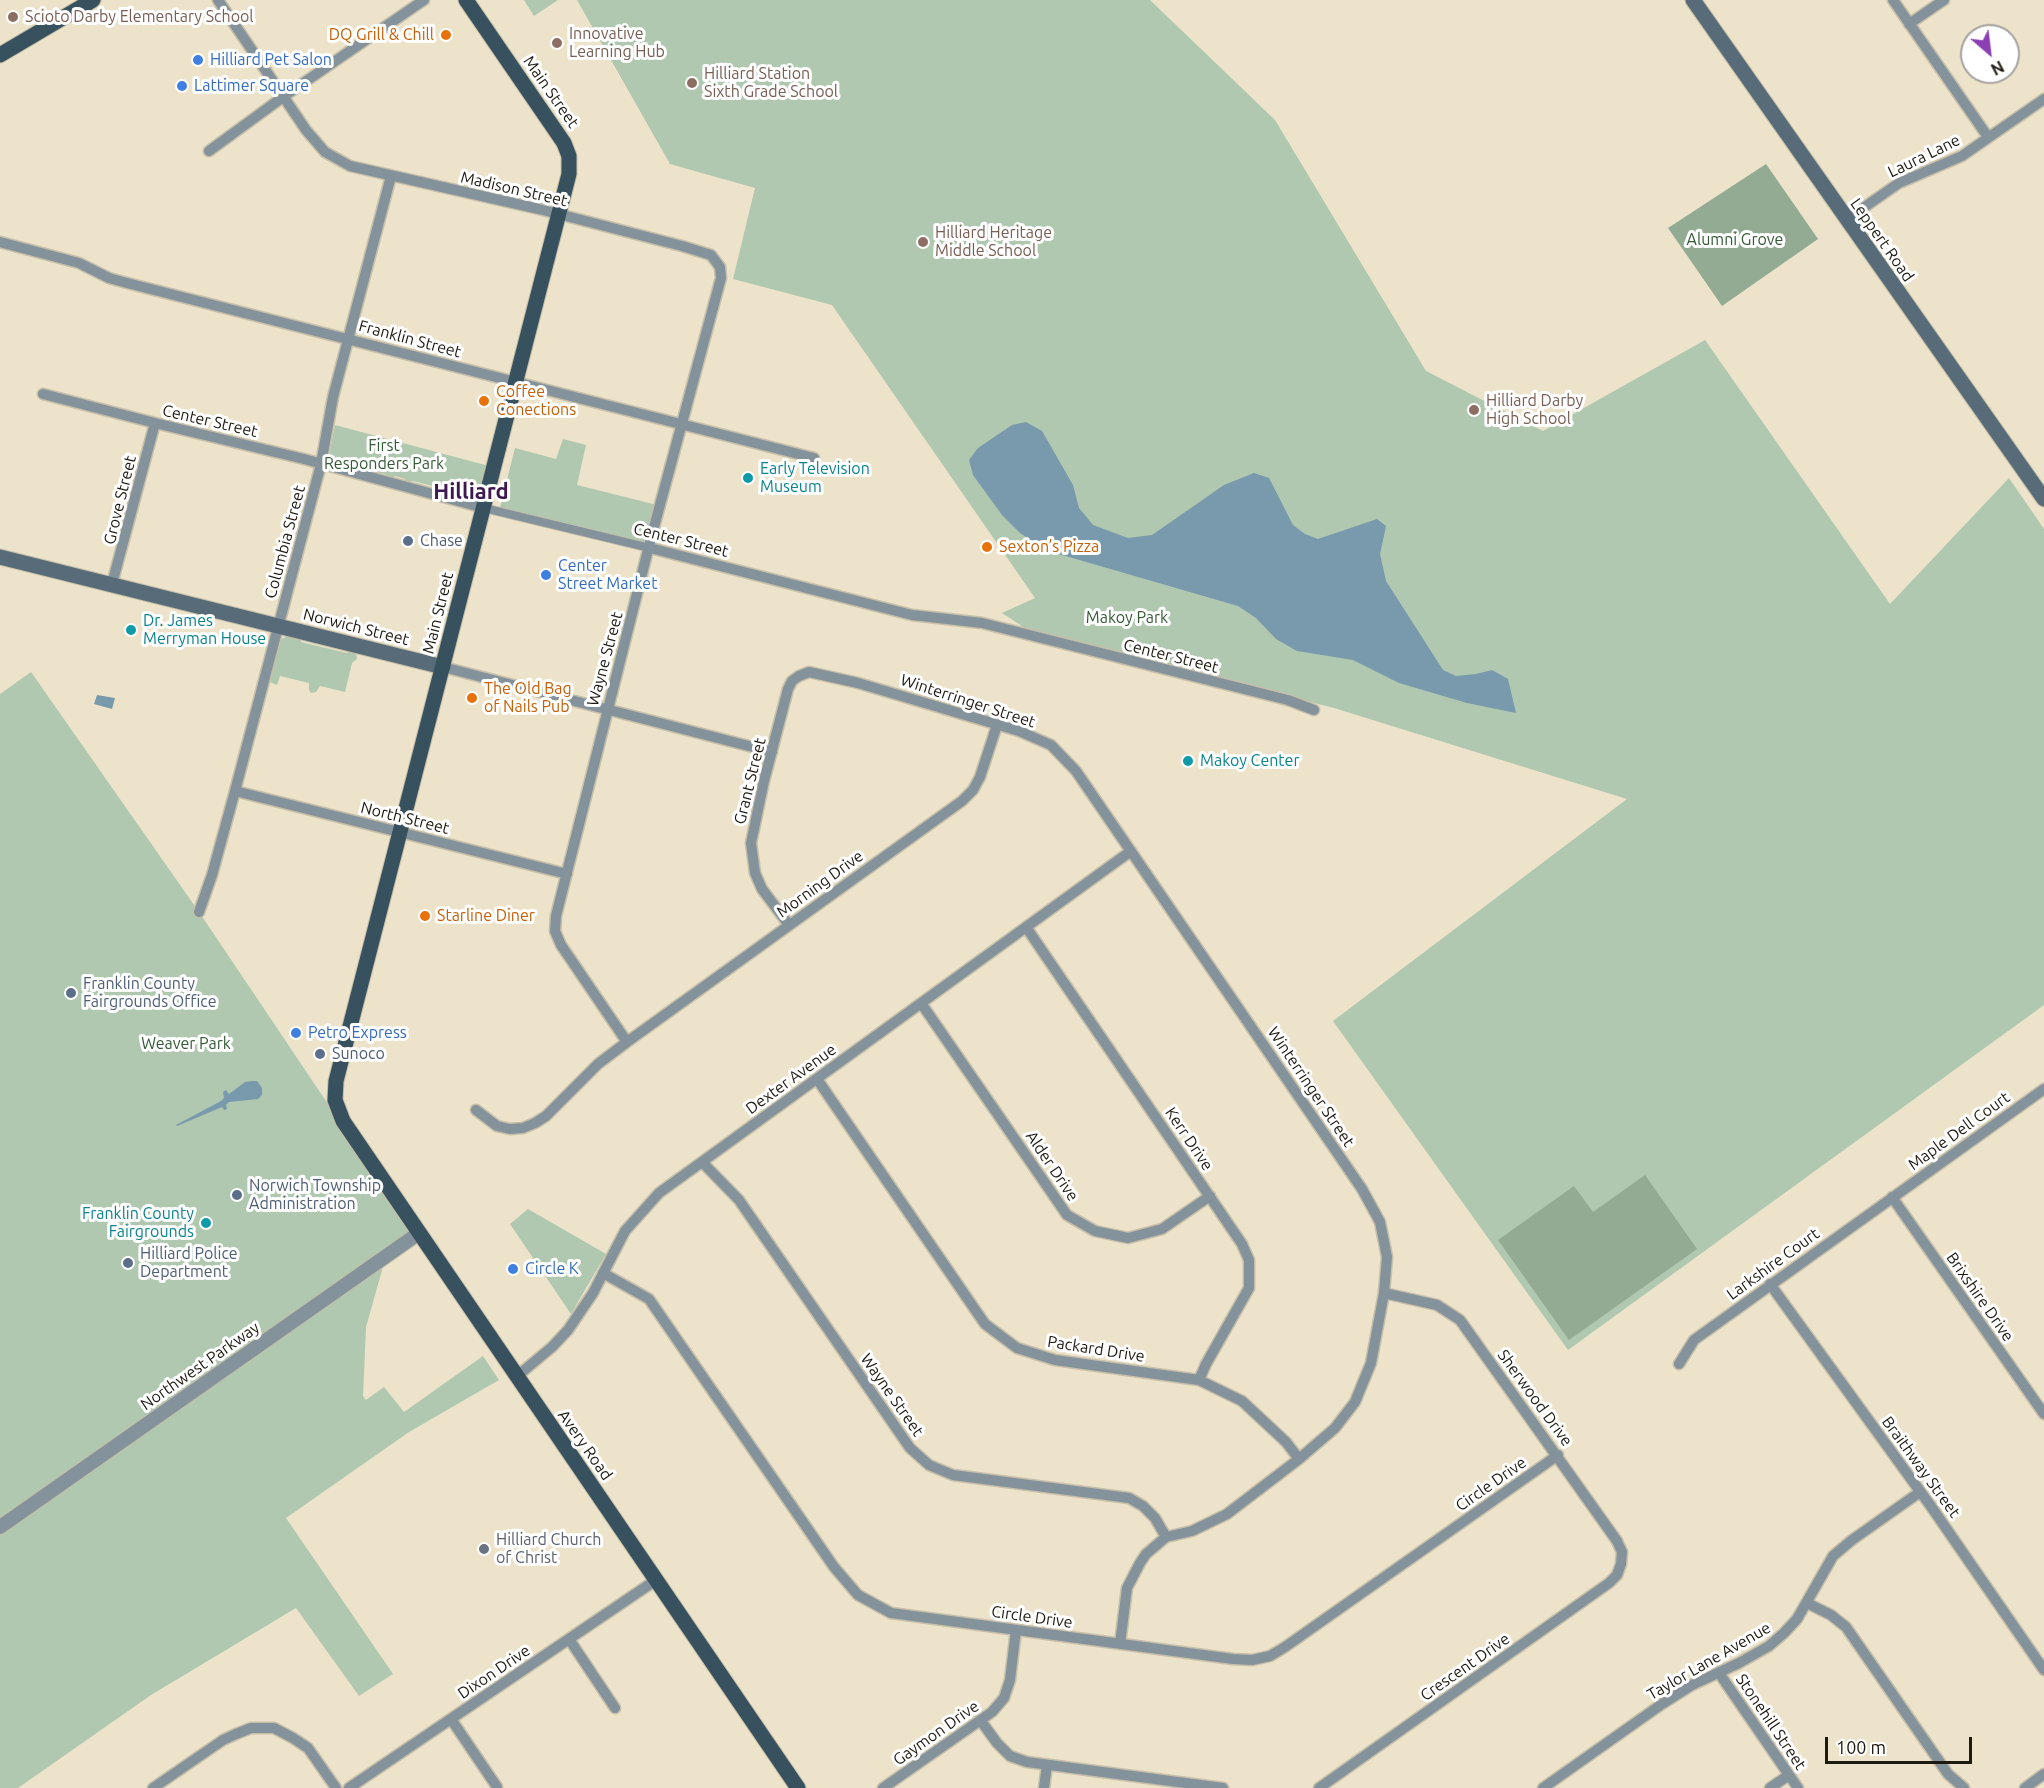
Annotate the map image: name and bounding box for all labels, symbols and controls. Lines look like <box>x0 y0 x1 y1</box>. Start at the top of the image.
place label: Scioto Darby Elementary School <box>25 7 254 27</box>
marker: Scioto Darby Elementary School <box>6 10 20 24</box>
place label: Innovative Learning Hub <box>569 24 665 62</box>
north arrow <box>1960 24 2020 84</box>
place label: DQ Grill & Chill <box>329 25 434 45</box>
marker: DQ Grill & Chill <box>439 28 453 42</box>
marker: Innovative Learning Hub <box>550 36 564 50</box>
place label: Hilliard Pet Salon <box>210 50 332 70</box>
street label: Main Street <box>519 52 583 132</box>
marker: Hilliard Pet Salon <box>191 53 205 67</box>
text: N <box>1988 57 2007 79</box>
place label: Hilliard Station Sixth Grade School <box>704 64 838 102</box>
place label: Lattimer Square <box>194 76 309 96</box>
marker: Hilliard Station Sixth Grade School <box>685 76 699 90</box>
marker: Lattimer Square <box>175 79 189 93</box>
street label: Laura Lane <box>1885 130 1963 182</box>
street label: Madison Street <box>459 167 569 211</box>
street label: Leppert Road <box>1846 195 1918 285</box>
place label: Hilliard Heritage Middle School <box>935 223 1052 261</box>
park label: Alumni Grove <box>1687 230 1783 250</box>
marker: Hilliard Heritage Middle School <box>916 235 930 249</box>
street label: Franklin Street <box>357 316 463 362</box>
place label: Coffee Conections <box>496 382 576 420</box>
place label: Hilliard Darby High School <box>1486 391 1583 429</box>
marker: Coffee Conections <box>477 394 491 408</box>
street label: Center Street <box>160 401 260 441</box>
marker: Hilliard Darby High School <box>1467 403 1481 417</box>
park label: First Responders Park <box>324 436 444 474</box>
street label: Grove Street <box>100 454 140 546</box>
place label: Early Television Museum <box>760 459 870 497</box>
marker: Early Television Museum <box>741 471 755 485</box>
district label: Hilliard <box>433 479 509 505</box>
street label: Columbia Street <box>261 483 309 601</box>
street label: Center Street <box>631 519 731 561</box>
place label: Chase <box>420 531 463 551</box>
marker: Chase <box>401 534 415 548</box>
place label: Sexton’s Pizza <box>999 537 1099 557</box>
marker: Sexton’s Pizza <box>980 540 994 554</box>
place label: Center Street Market <box>558 556 657 594</box>
marker: Center Street Market <box>539 568 553 582</box>
street label: Main Street <box>419 570 457 656</box>
street label: Norwich Street <box>301 605 411 649</box>
park label: Makoy Park <box>1086 608 1168 628</box>
street label: Wayne Street <box>583 610 627 708</box>
place label: Dr. James Merryman House <box>143 611 266 649</box>
marker: Dr. James Merryman House <box>124 623 138 637</box>
street label: Center Street <box>1121 635 1221 677</box>
street label: Winterringer Street <box>898 670 1038 732</box>
place label: The Old Bag of Nails Pub <box>484 679 572 717</box>
marker: The Old Bag of Nails Pub <box>465 691 479 705</box>
street label: Grant Street <box>730 736 770 826</box>
place label: Makoy Center <box>1200 751 1300 771</box>
marker: Makoy Center <box>1181 754 1195 768</box>
street label: North Street <box>359 798 451 838</box>
street label: Morning Drive <box>773 846 867 922</box>
place label: Starline Diner <box>437 906 535 926</box>
marker: Starline Diner <box>418 909 432 923</box>
place label: Franklin County Fairgrounds Office <box>83 974 217 1012</box>
marker: Franklin County Fairgrounds Office <box>64 986 78 1000</box>
place label: Petro Express <box>308 1023 407 1043</box>
street label: Winterringer Street <box>1264 1023 1358 1151</box>
marker: Petro Express <box>289 1026 303 1040</box>
park label: Weaver Park <box>141 1034 231 1054</box>
street label: Dexter Avenue <box>742 1040 840 1118</box>
place label: Sunoco <box>332 1044 385 1064</box>
marker: Sunoco <box>313 1047 327 1061</box>
street label: Maple Dell Court <box>1904 1088 2014 1174</box>
street label: Kerr Drive <box>1161 1104 1217 1174</box>
street label: Alder Drive <box>1022 1127 1082 1205</box>
place label: Norwich Township Administration <box>249 1176 381 1214</box>
marker: Norwich Township Administration <box>230 1188 244 1202</box>
place label: Franklin County Fairgrounds <box>82 1204 194 1242</box>
marker: Franklin County Fairgrounds <box>199 1216 213 1230</box>
street label: Larkshire Court <box>1723 1224 1823 1304</box>
place label: Hilliard Police Department <box>140 1244 238 1282</box>
street label: Brixshire Drive <box>1942 1249 2018 1345</box>
marker: Hilliard Police Department <box>121 1256 135 1270</box>
place label: Circle K <box>525 1259 579 1279</box>
marker: Circle K <box>506 1262 520 1276</box>
street label: Northwest Parkway <box>137 1318 263 1414</box>
street label: Packard Drive <box>1046 1332 1146 1366</box>
street label: Sherwood Drive <box>1494 1346 1576 1450</box>
street label: Wayne Street <box>856 1350 928 1440</box>
street label: Avery Road <box>554 1406 616 1484</box>
street label: Braithway Street <box>1878 1413 1964 1521</box>
street label: Circle Drive <box>1452 1453 1530 1515</box>
place label: Hilliard Church of Christ <box>496 1530 601 1568</box>
marker: Hilliard Church of Christ <box>477 1542 491 1556</box>
street label: Circle Drive <box>990 1602 1074 1632</box>
street label: Taylor Lane Avenue <box>1644 1618 1774 1704</box>
street label: Crescent Drive <box>1417 1629 1513 1705</box>
street label: Dixon Drive <box>454 1641 534 1703</box>
street label: Stonehill Street <box>1732 1670 1810 1774</box>
street label: Gaymon Drive <box>889 1696 983 1770</box>
scale bar <box>1828 1725 1975 1763</box>
text: 100 m <box>1836 1737 1886 1757</box>

